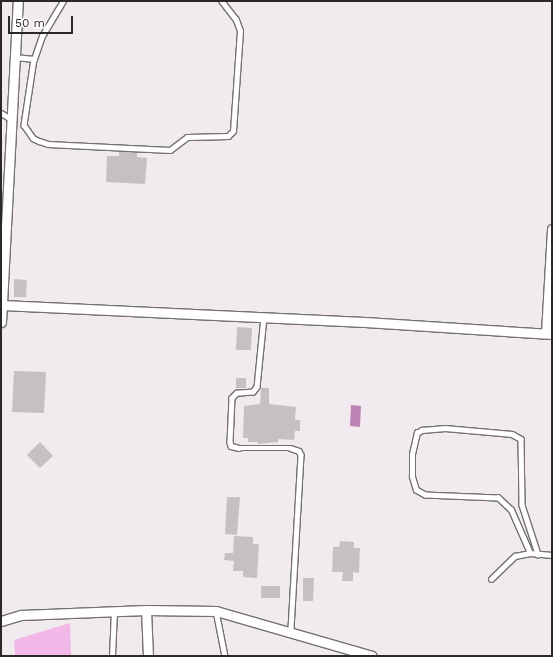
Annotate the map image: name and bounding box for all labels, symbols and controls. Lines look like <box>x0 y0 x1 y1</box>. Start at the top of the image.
scale bar <box>10 8 75 34</box>
text: 50 m <box>15 16 45 30</box>

